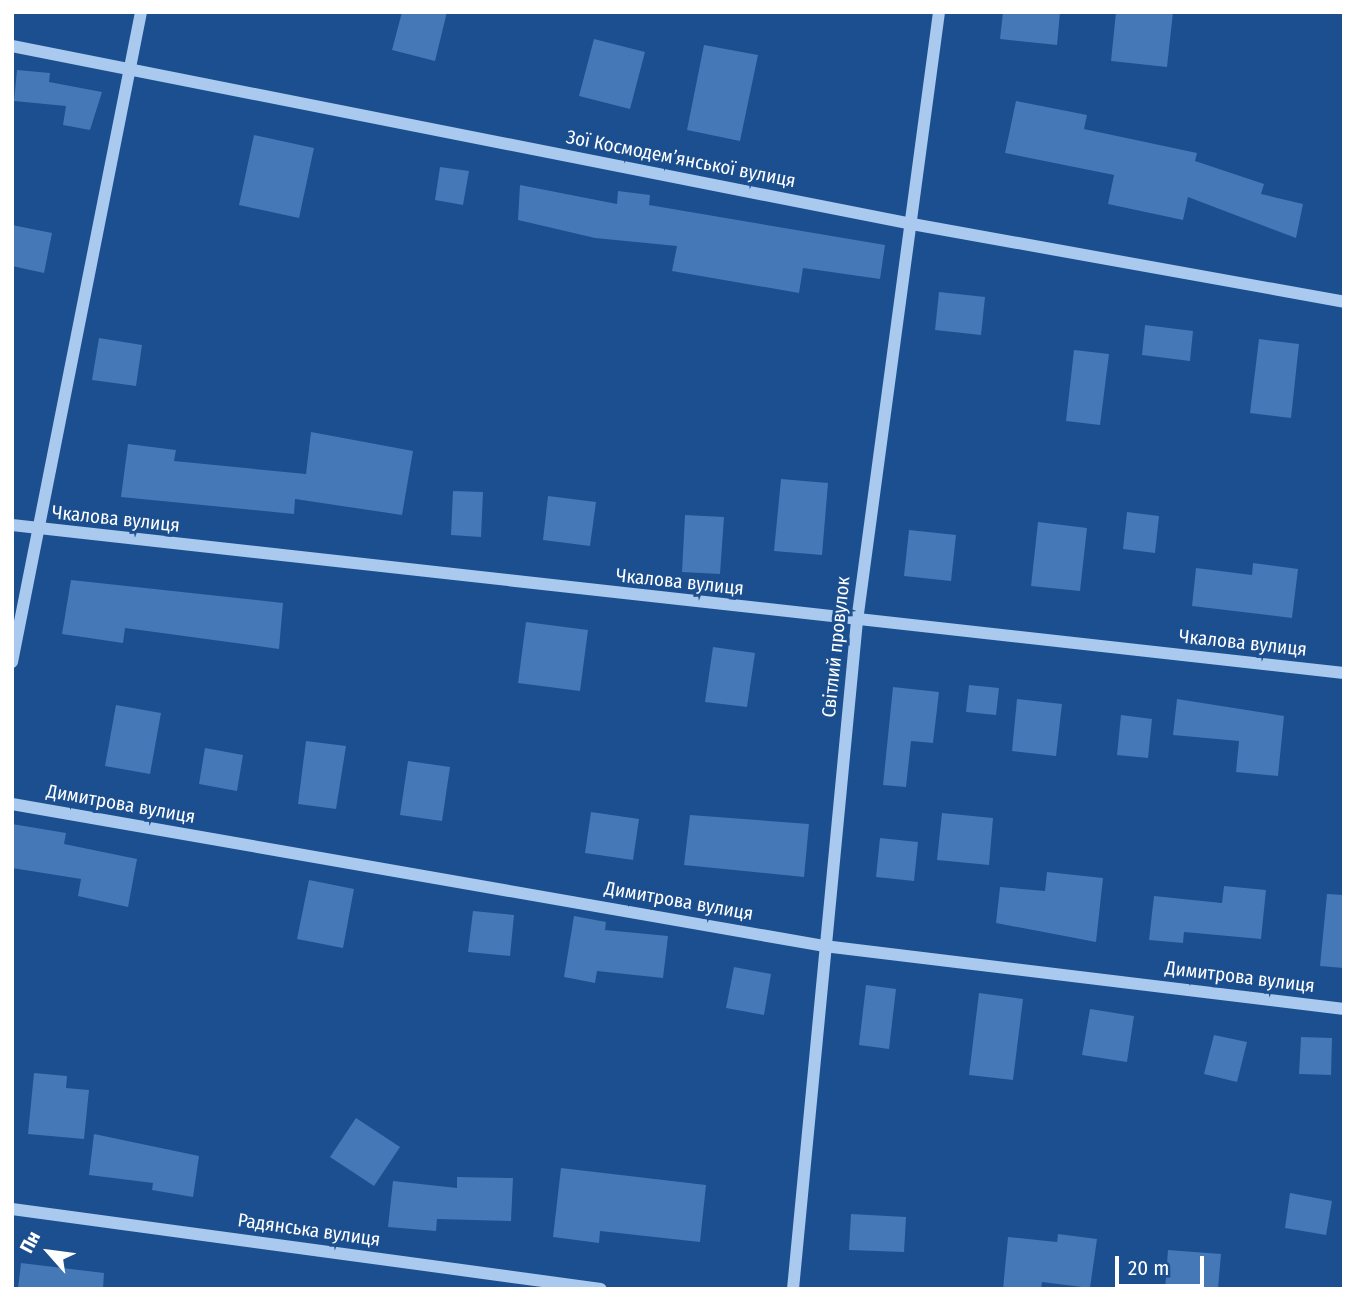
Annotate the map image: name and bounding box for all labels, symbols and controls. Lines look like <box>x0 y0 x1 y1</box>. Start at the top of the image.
street label: Зої Космодем’янської вулиця <box>564 126 798 192</box>
street label: Чкалова вулиця <box>51 501 181 537</box>
street label: Чкалова вулиця <box>615 564 745 600</box>
street label: Світлий провулок <box>817 575 855 719</box>
street label: Чкалова вулиця <box>1178 625 1308 661</box>
street label: Димитрова вулиця <box>45 780 197 828</box>
street label: Димитрова вулиця <box>603 877 755 925</box>
street label: Димитрова вулиця <box>1164 957 1316 997</box>
street label: Радянська вулиця <box>236 1209 382 1251</box>
north arrow <box>14 1217 84 1287</box>
text: Пн <box>15 1227 45 1257</box>
scale bar <box>1118 1242 1207 1286</box>
text: 20 m <box>1128 1255 1169 1281</box>

